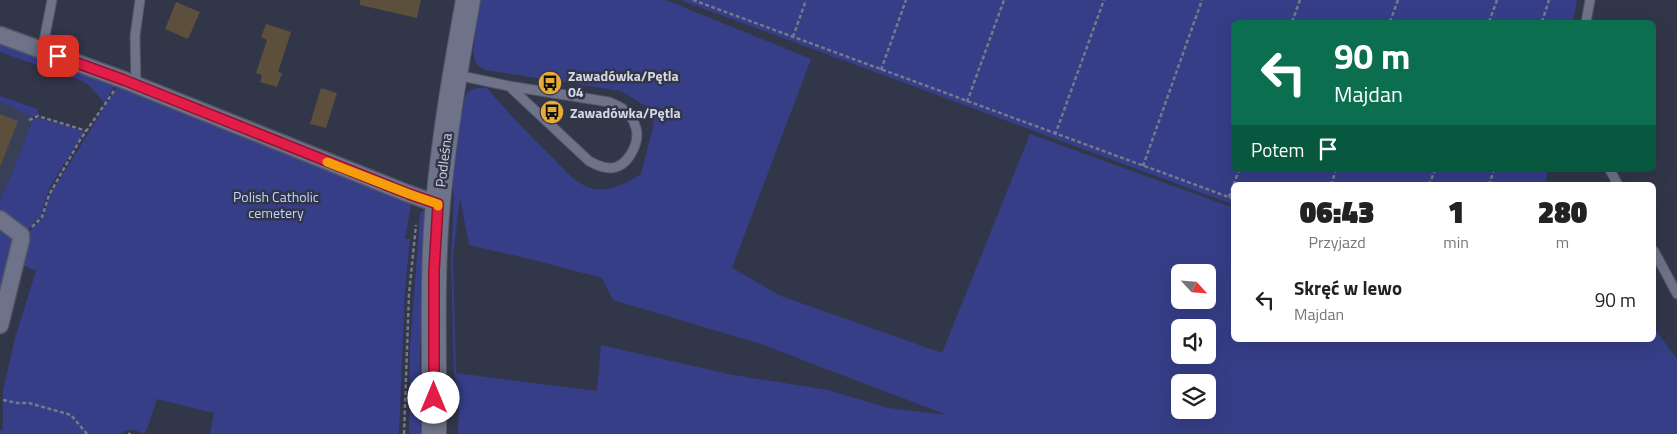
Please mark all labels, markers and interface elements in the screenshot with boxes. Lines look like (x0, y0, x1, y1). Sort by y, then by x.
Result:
text: 90 m (1334, 29, 1410, 83)
pin (37, 35, 79, 77)
icon: left (1251, 40, 1316, 105)
icon: arrive (44, 42, 72, 70)
place label: Zawadówka/Pętla 04 (568, 65, 679, 102)
bus stop icon: Zawadówka/Pętla 04 (537, 70, 563, 96)
text: Majdan (1334, 77, 1403, 111)
bus stop icon: Zawadówka/Pętla (539, 99, 565, 125)
place label: Zawadówka/Pętla (570, 102, 681, 123)
street label: Podleśna (429, 132, 457, 188)
text: Potem (1251, 135, 1304, 164)
icon: arrive (1314, 135, 1342, 163)
park label: Polish Catholic cemetery (233, 186, 319, 223)
text: 06:43 (1300, 189, 1374, 235)
text: 1 (1448, 189, 1464, 235)
text: 280 (1538, 189, 1587, 235)
text: Przyjazd (1309, 230, 1366, 254)
text: min (1443, 230, 1469, 254)
text: m (1556, 230, 1569, 254)
north arrow (1171, 264, 1216, 309)
map controls (1171, 264, 1216, 419)
text: Skręć w lewo (1294, 273, 1402, 302)
text: 90 m (1595, 285, 1636, 314)
icon: left (1251, 286, 1279, 314)
text: Majdan (1294, 302, 1344, 326)
button: sound (1171, 319, 1216, 364)
position arrow (407, 371, 459, 423)
button: layers (1171, 374, 1216, 419)

